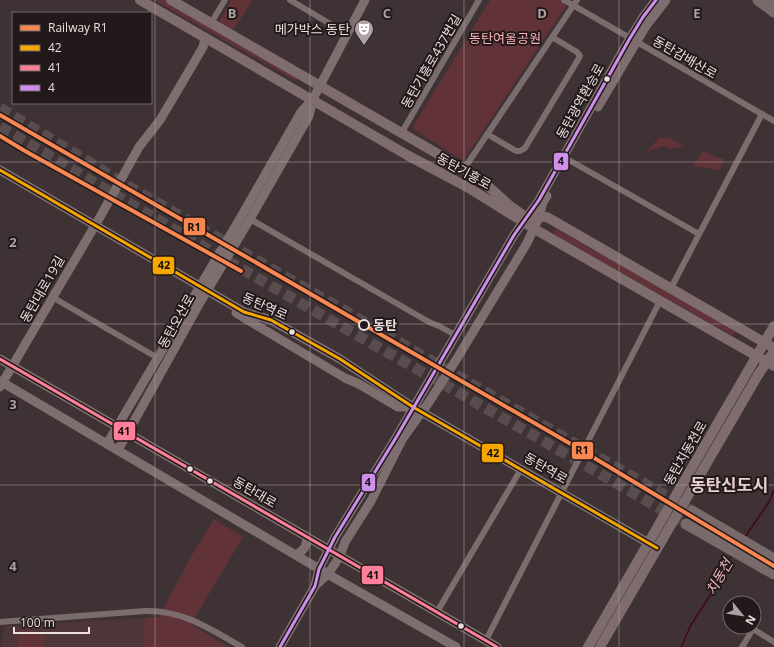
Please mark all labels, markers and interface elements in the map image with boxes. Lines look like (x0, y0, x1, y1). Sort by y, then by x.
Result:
text: B (228, 4, 237, 22)
text: C (383, 4, 391, 22)
text: D (537, 4, 547, 22)
text: E (693, 4, 701, 22)
street label: 동탄기흥로437번길 (397, 11, 465, 111)
legend (12, 12, 152, 104)
theatre icon: 메가박스 동탄 (353, 18, 375, 46)
text: Railway R1 (48, 19, 108, 36)
place label: 메가박스 동탄 (275, 20, 350, 38)
park label: 동탄여울공원 (469, 29, 541, 47)
street label: 동탄감배산로 (649, 31, 721, 83)
text: 42 (48, 39, 62, 56)
text: 41 (48, 59, 62, 76)
street label: 동탄광역환승로 (552, 60, 608, 142)
unlabelled marker (602, 74, 612, 84)
text: 4 (48, 79, 55, 96)
street label: 동탄기흥로 (433, 149, 495, 193)
line badge: 4 (553, 152, 569, 171)
text: 4 (558, 153, 565, 168)
line badge: R1 (183, 217, 206, 236)
text: R1 (187, 219, 201, 234)
text: 2 (9, 233, 17, 251)
street label: 동탄대로19길 (16, 252, 68, 326)
line badge: 42 (152, 256, 175, 275)
text: 42 (158, 257, 170, 272)
street label: 동탄역로 (239, 288, 291, 324)
street label: 동탄오산로 (154, 290, 198, 352)
place label: 동탄 (373, 316, 397, 334)
marker: 동탄 (358, 319, 370, 331)
unlabelled marker (287, 327, 297, 337)
text: 3 (9, 395, 17, 413)
street label: 동탄치동천로 (659, 417, 711, 489)
line badge: 41 (113, 421, 136, 441)
text: 41 (118, 423, 130, 438)
line badge: R1 (571, 441, 594, 460)
text: R1 (575, 442, 589, 457)
line badge: 42 (481, 443, 504, 463)
text: 42 (487, 445, 499, 460)
street label: 동탄역로 (521, 448, 571, 488)
unlabelled marker (185, 464, 195, 474)
street label: 동탄대로 (230, 472, 280, 512)
line badge: 4 (361, 473, 376, 492)
district label: 동탄신도시 (690, 473, 768, 496)
text: 4 (365, 474, 372, 489)
unlabelled marker (205, 476, 215, 486)
water label: 치동천 (701, 554, 737, 598)
text: 4 (9, 557, 17, 575)
line badge: 41 (361, 565, 384, 585)
text: 41 (367, 567, 379, 582)
north arrow (722, 595, 762, 635)
scale bar (14, 609, 89, 635)
text: N (742, 613, 760, 628)
text: 100 m (20, 614, 55, 631)
unlabelled marker (456, 621, 466, 631)

